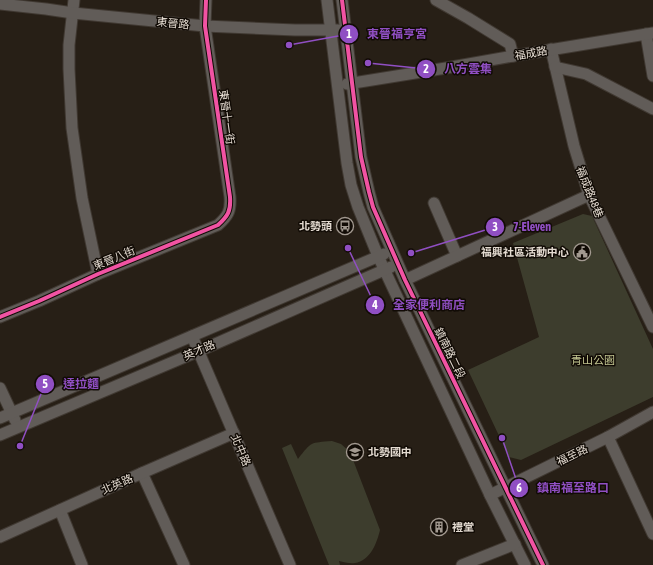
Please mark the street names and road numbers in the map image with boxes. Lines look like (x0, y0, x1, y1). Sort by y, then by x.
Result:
street label: 東晉路 (156, 15, 190, 31)
street label: 福成路 (514, 44, 548, 62)
street label: 東晉十一街 (217, 89, 237, 145)
street label: 福成路48巷 (574, 165, 606, 219)
street label: 東晉八街 (91, 244, 137, 272)
street label: 鎮南路二段 (433, 326, 467, 380)
street label: 英才路 (181, 338, 217, 362)
street label: 北中路 (229, 432, 253, 468)
street label: 福至路 (555, 442, 589, 468)
street label: 北英路 (99, 472, 135, 496)

